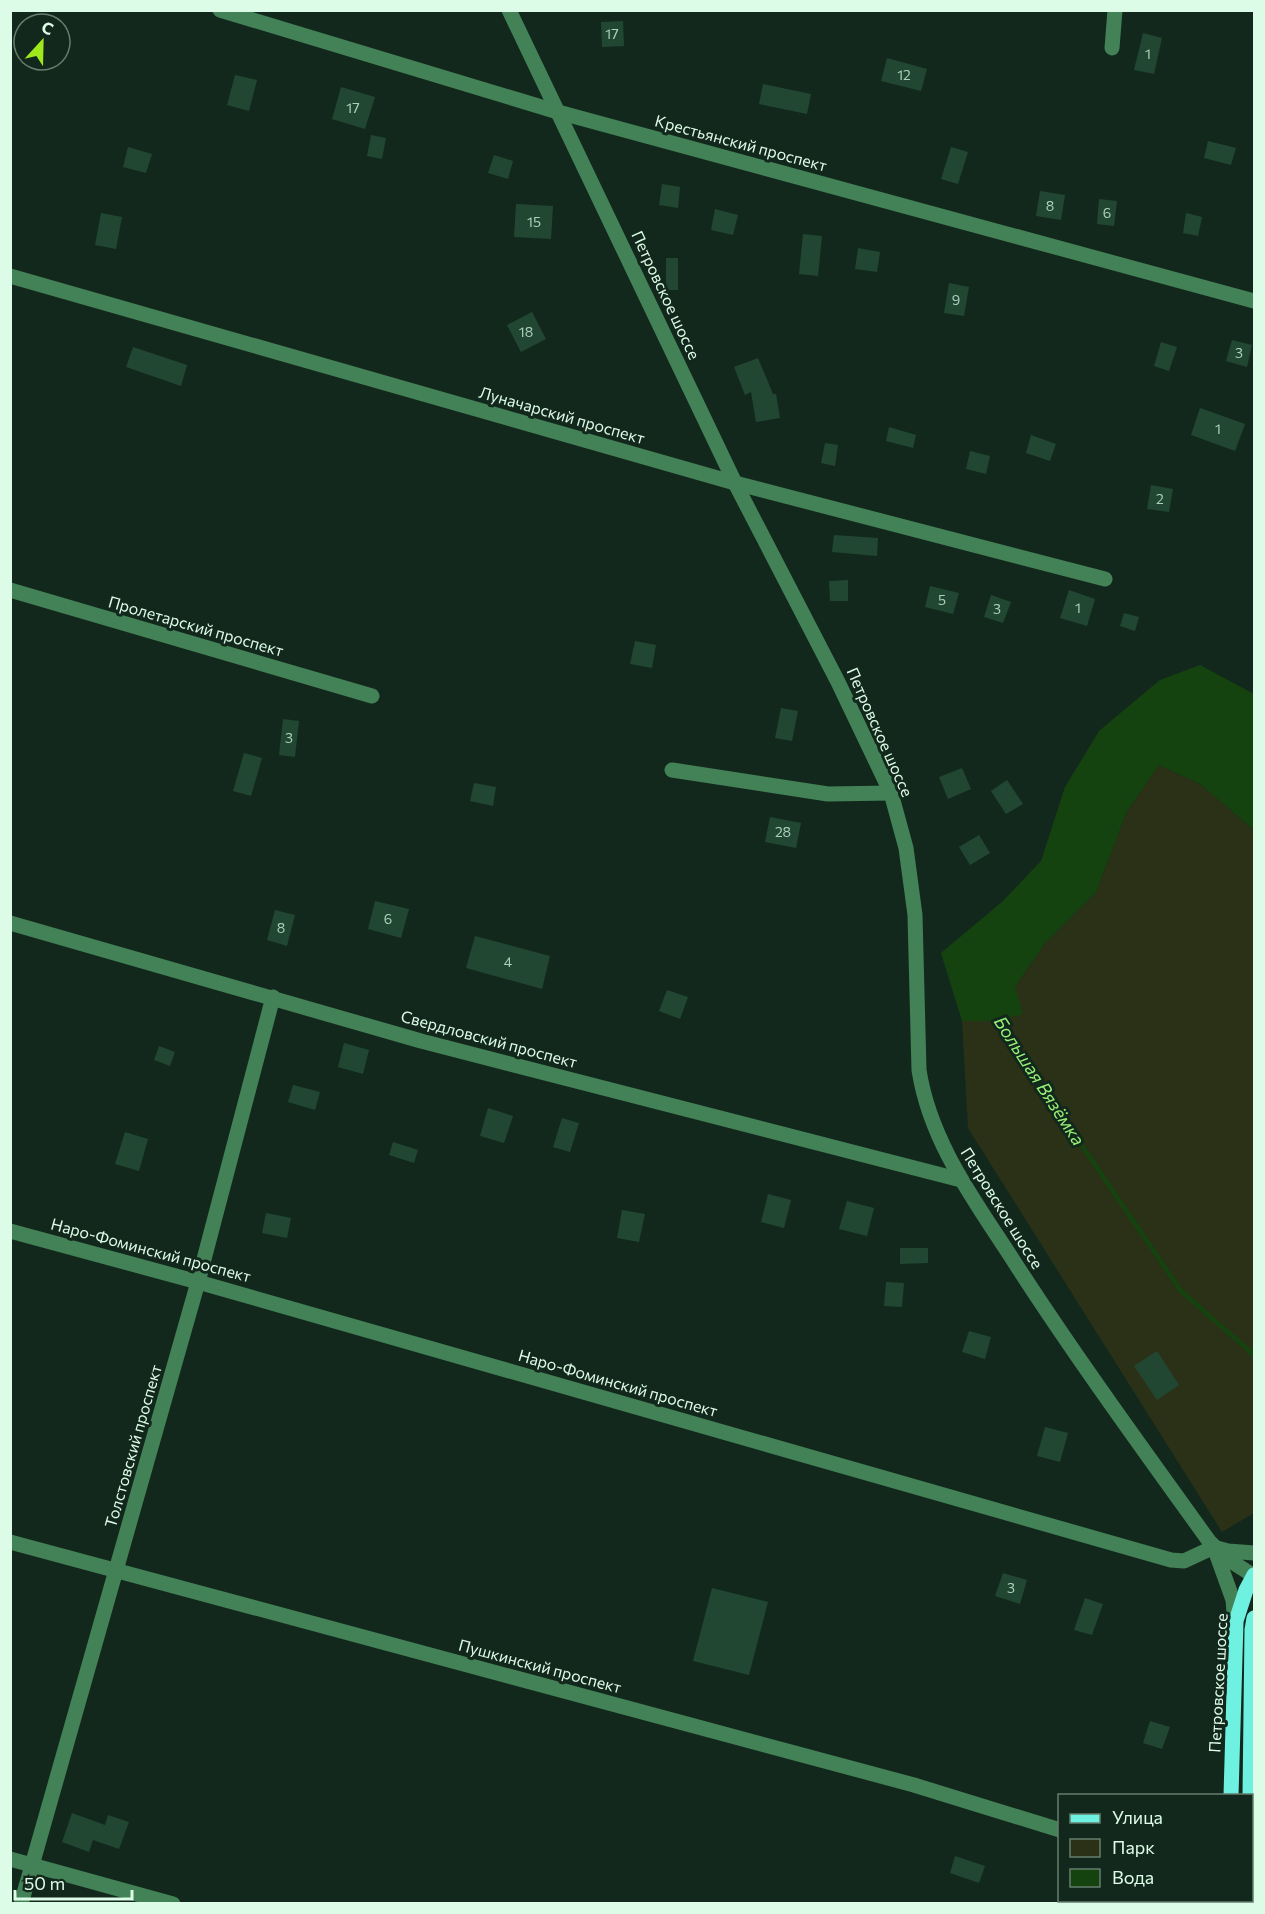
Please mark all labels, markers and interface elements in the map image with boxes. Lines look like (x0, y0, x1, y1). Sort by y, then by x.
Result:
north arrow (12, 12, 72, 72)
text: С (39, 17, 56, 39)
house number: 17 (605, 25, 619, 42)
house number: 1 (1145, 45, 1151, 62)
house number: 12 (897, 66, 911, 83)
house number: 17 (346, 99, 360, 116)
street label: Крестьянский проспект (653, 110, 830, 175)
house number: 8 (1046, 197, 1054, 214)
house number: 6 (1103, 204, 1111, 221)
house number: 15 (527, 213, 541, 230)
street label: Петровское шоссе (628, 228, 705, 362)
house number: 9 (952, 291, 960, 308)
house number: 18 (519, 323, 533, 340)
house number: 3 (1235, 344, 1243, 361)
street label: Луначарский проспект (477, 382, 648, 447)
house number: 1 (1215, 420, 1221, 437)
house number: 2 (1156, 490, 1164, 507)
street label: Пролетарский проспект (106, 591, 286, 660)
house number: 5 (938, 591, 946, 608)
house number: 1 (1075, 599, 1081, 616)
house number: 3 (993, 600, 1001, 617)
street label: Петровское шоссе (843, 664, 918, 799)
house number: 3 (285, 729, 293, 746)
house number: 28 (775, 823, 791, 840)
house number: 6 (384, 910, 392, 927)
house number: 8 (277, 919, 285, 936)
house number: 4 (504, 953, 513, 970)
street label: Свердловский проспект (399, 1006, 580, 1071)
water label: Большая Вязёмка (990, 1012, 1090, 1149)
street label: Петровское шоссе (957, 1144, 1047, 1272)
street label: Наро-Фоминский проспект (49, 1214, 254, 1286)
street label: Наро-Фоминский проспект (516, 1345, 720, 1420)
street label: Толстовский проспект (100, 1362, 165, 1529)
house number: 3 (1007, 1579, 1015, 1596)
street label: Петровское шоссе (1204, 1613, 1231, 1753)
street label: Пушкинский проспект (457, 1635, 624, 1697)
legend (1058, 1794, 1253, 1902)
text: Улица (1112, 1806, 1163, 1828)
text: Парк (1112, 1836, 1155, 1858)
scale bar (15, 1863, 132, 1901)
text: Вода (1112, 1866, 1154, 1888)
text: 50 m (24, 1872, 65, 1894)

